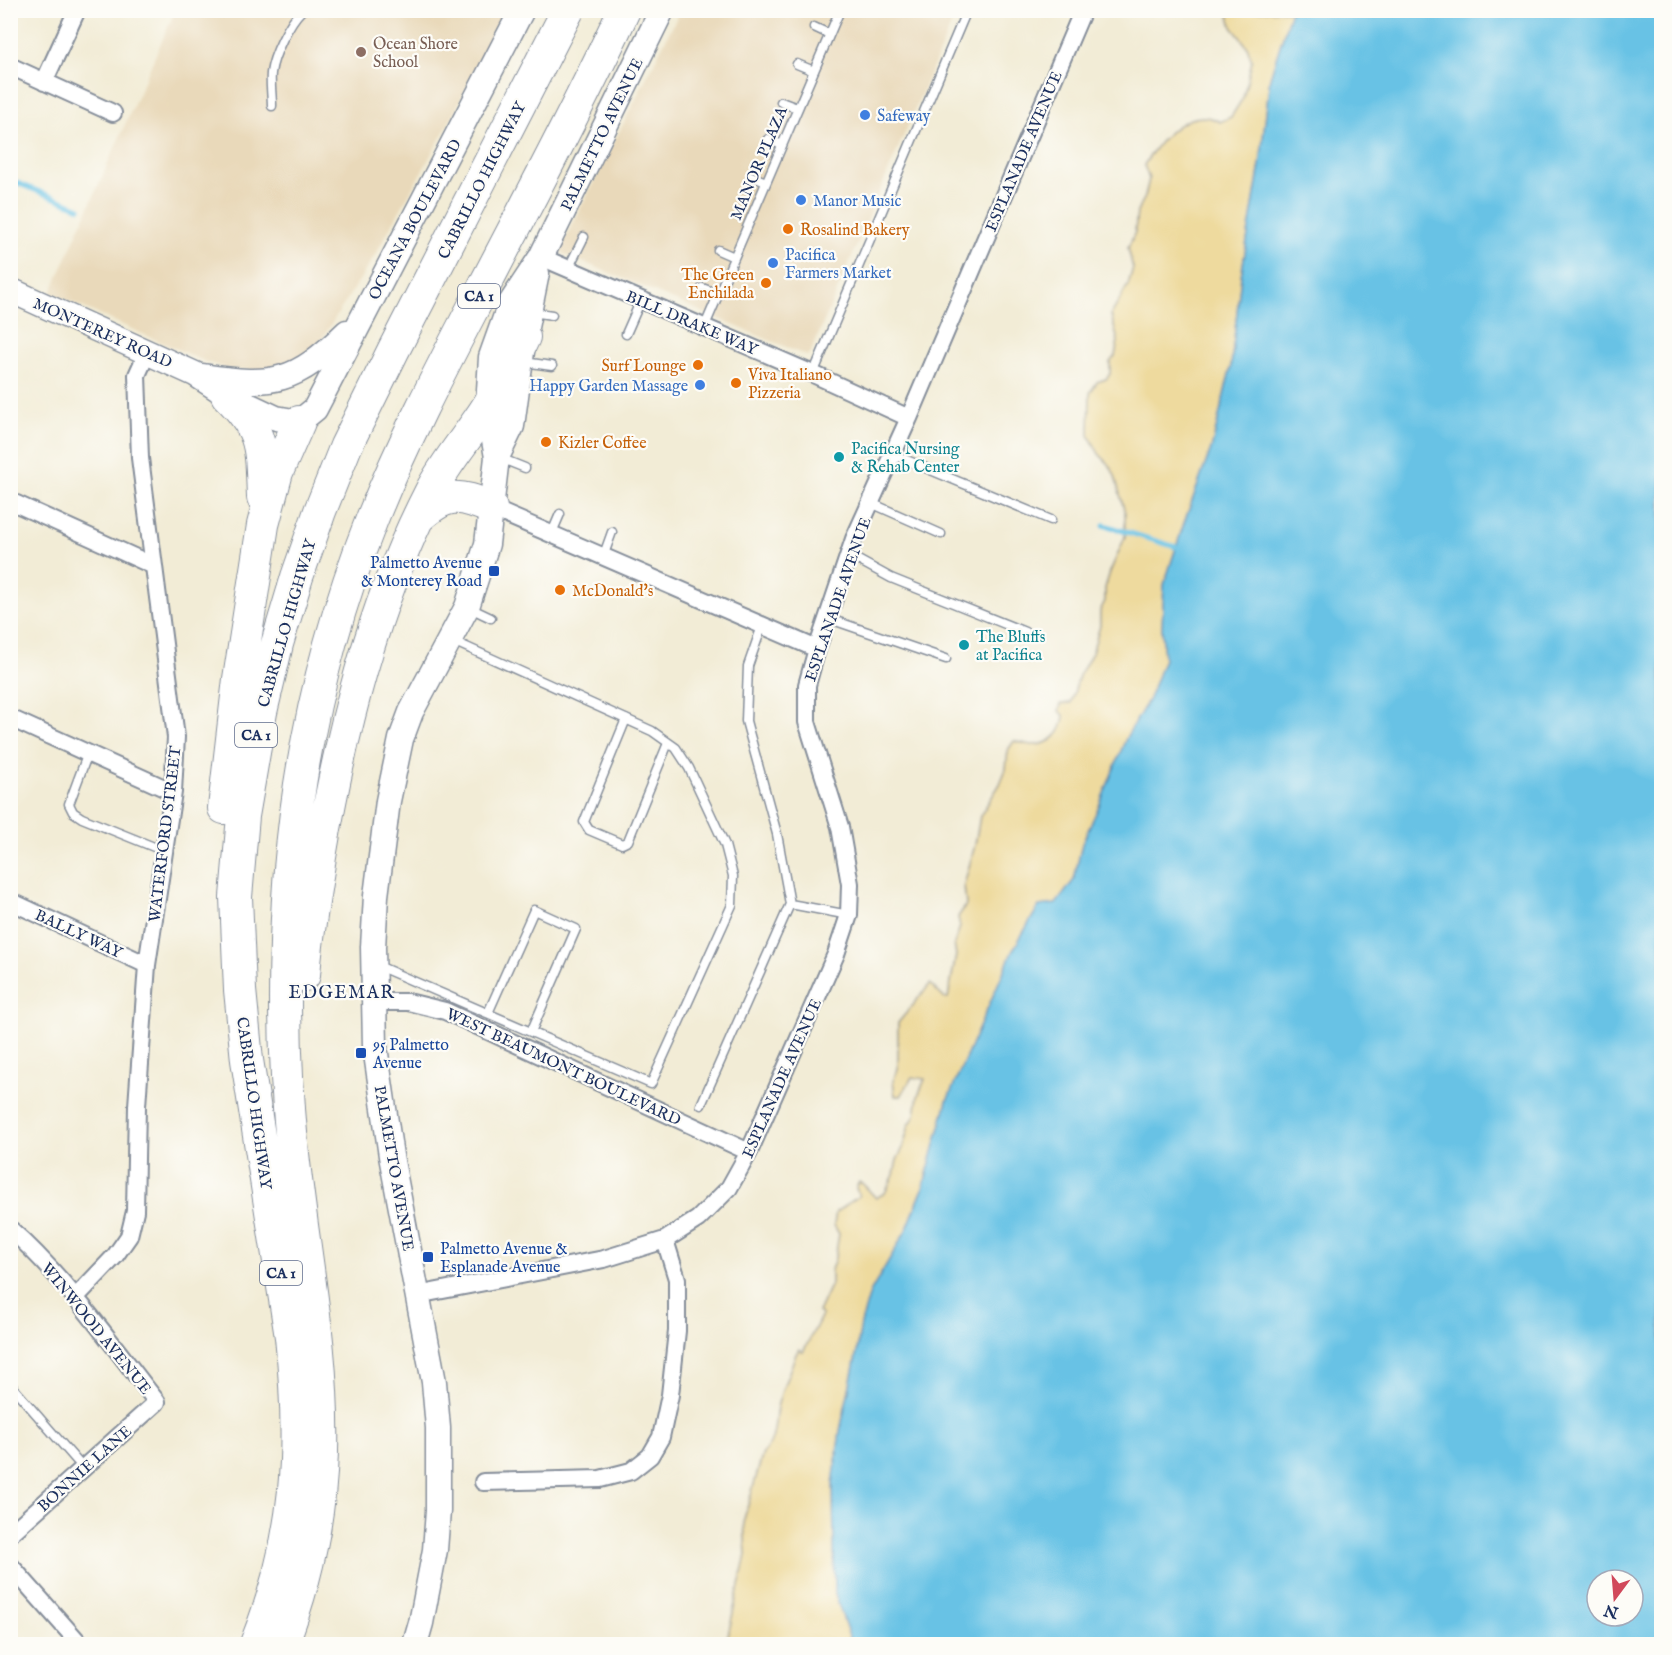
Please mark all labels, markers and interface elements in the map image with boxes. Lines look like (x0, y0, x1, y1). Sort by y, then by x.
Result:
place label: Ocean Shore School (373, 35, 458, 73)
marker: Ocean Shore School (354, 45, 368, 59)
street label: PALMETTO AVENUE (557, 55, 649, 215)
street label: ESPLANADE AVENUE (982, 69, 1068, 235)
street label: CABRILLO HIGHWAY (434, 98, 532, 263)
street label: MANOR PLAZA (727, 103, 793, 224)
place label: Safeway (877, 107, 930, 127)
marker: Safeway (858, 108, 872, 122)
street label: OCEANA BOULEVARD (365, 136, 467, 304)
place label: Manor Music (813, 192, 901, 212)
marker: Manor Music (794, 193, 808, 207)
place label: Rosalind Bakery (800, 221, 910, 241)
marker: Rosalind Bakery (781, 222, 795, 236)
place label: Pacifica Farmers Market (785, 246, 892, 284)
marker: Pacifica Farmers Market (766, 256, 780, 270)
place label: The Green Enchilada (681, 266, 754, 304)
marker: The Green Enchilada (759, 276, 773, 290)
road number: CA 1 (458, 284, 500, 308)
street label: BILL DRAKE WAY (622, 287, 761, 361)
street label: MONTEREY ROAD (29, 294, 175, 374)
place label: Surf Lounge (601, 357, 686, 377)
marker: Surf Lounge (691, 358, 705, 372)
place label: Viva Italiano Pizzeria (747, 366, 832, 404)
marker: Viva Italiano Pizzeria (729, 376, 743, 390)
place label: Happy Garden Massage (529, 377, 688, 397)
marker: Happy Garden Massage (693, 378, 707, 392)
place label: Kizler Coffee (558, 434, 647, 454)
marker: Kizler Coffee (539, 435, 553, 449)
place label: Pacifica Nursing & Rehab Center (851, 440, 960, 478)
marker: Pacifica Nursing & Rehab Center (832, 450, 846, 464)
street label: ESPLANADE AVENUE (801, 515, 876, 684)
street label: CABRILLO HIGHWAY (254, 536, 322, 710)
place label: Palmetto Avenue & Monterey Road (361, 554, 482, 592)
marker: Palmetto Avenue & Monterey Road (487, 564, 501, 578)
place label: McDonald's (572, 582, 654, 602)
marker: McDonald's (553, 583, 567, 597)
place label: The Bluffs at Pacifica (976, 628, 1046, 666)
marker: The Bluffs at Pacifica (957, 638, 971, 652)
road number: CA 1 (235, 723, 277, 747)
street label: WATERFORD STREET (145, 745, 187, 923)
street label: BALLY WAY (31, 906, 126, 964)
district label: EDGEMAR (289, 982, 395, 1005)
street label: ESPLANADE AVENUE (739, 996, 827, 1162)
street label: WEST BEAUMONT BOULEVARD (442, 1004, 684, 1131)
street label: CABRILLO HIGHWAY (231, 1016, 275, 1192)
place label: 95 Palmetto Avenue (372, 1036, 449, 1074)
marker: 95 Palmetto Avenue (354, 1046, 368, 1060)
street label: PALMETTO AVENUE (369, 1084, 417, 1253)
place label: Palmetto Avenue & Esplanade Avenue (440, 1240, 568, 1278)
marker: Palmetto Avenue & Esplanade Avenue (421, 1250, 435, 1264)
street label: WINWOOD AVENUE (36, 1259, 155, 1399)
road number: CA 1 (260, 1261, 302, 1285)
street label: BONNIE LANE (34, 1422, 137, 1517)
north arrow (1585, 1568, 1645, 1628)
text: N (1602, 1599, 1622, 1622)

